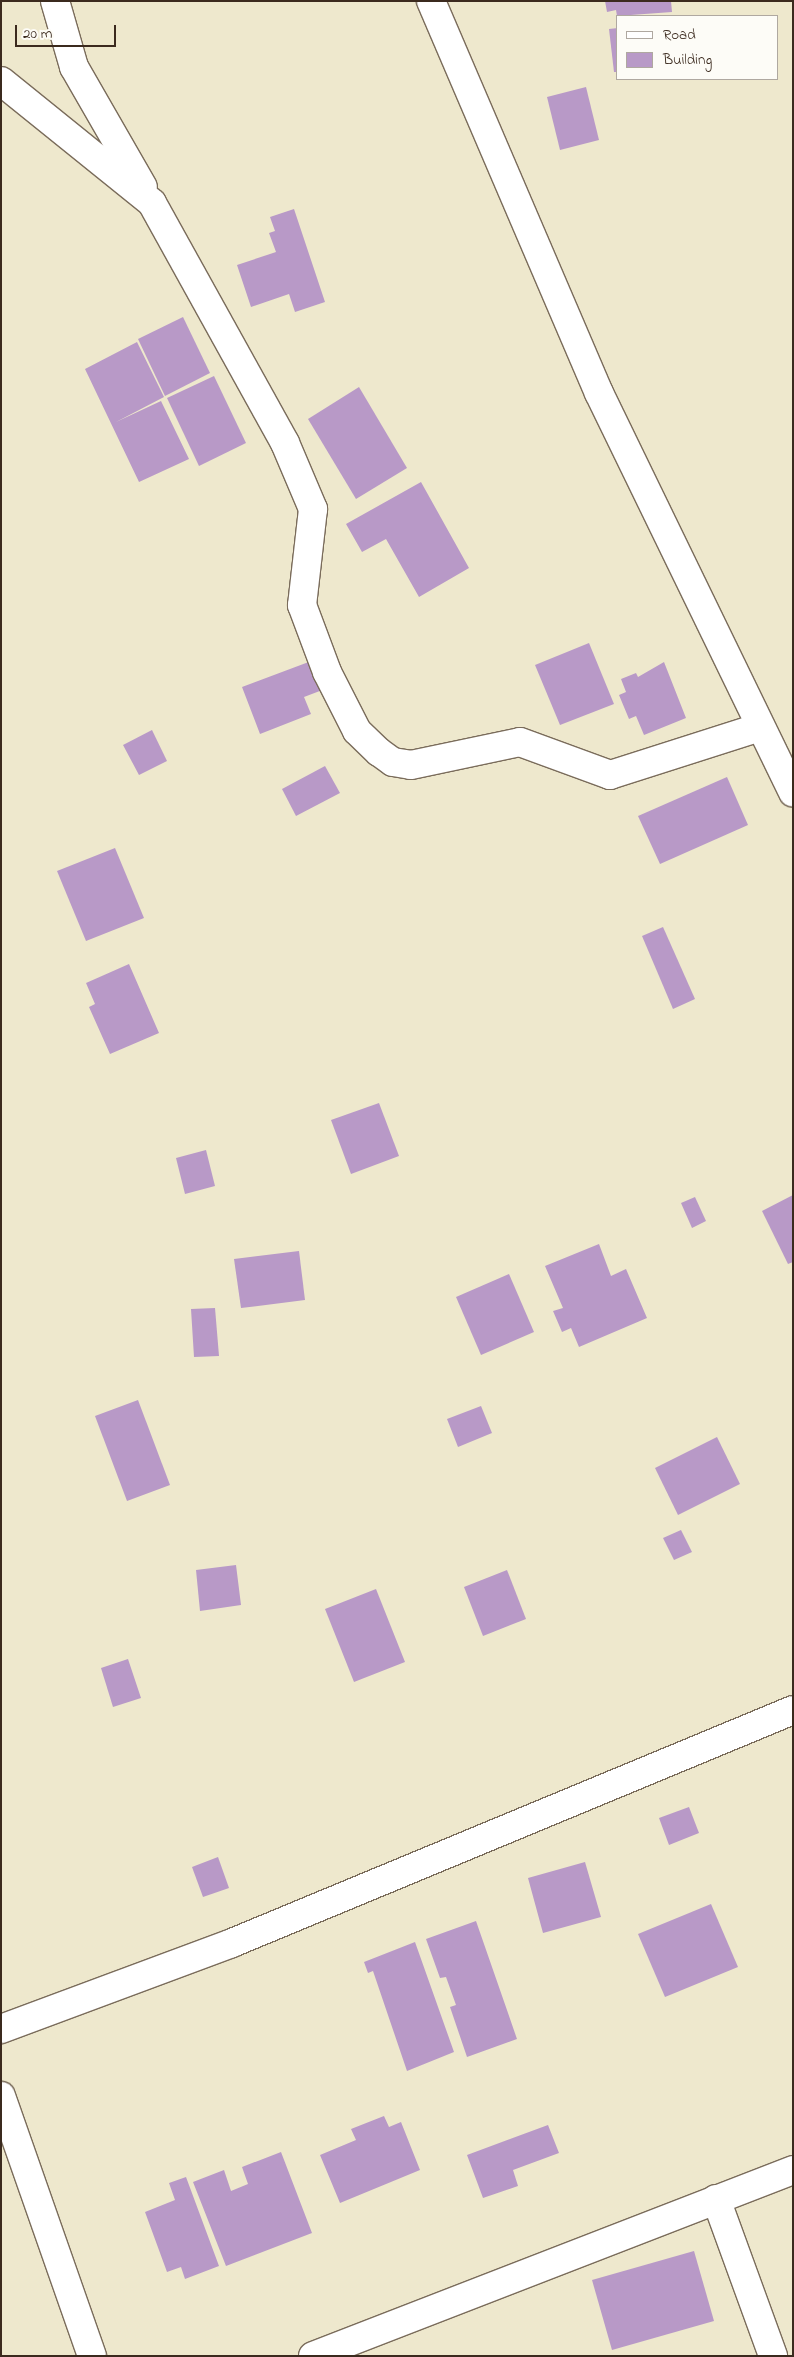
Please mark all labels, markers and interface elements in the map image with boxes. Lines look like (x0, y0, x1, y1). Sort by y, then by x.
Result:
scale bar (18, 15, 119, 47)
legend (616, 15, 779, 80)
text: 20 m (23, 23, 52, 45)
text: Road (663, 24, 696, 46)
text: Building (663, 49, 712, 71)

